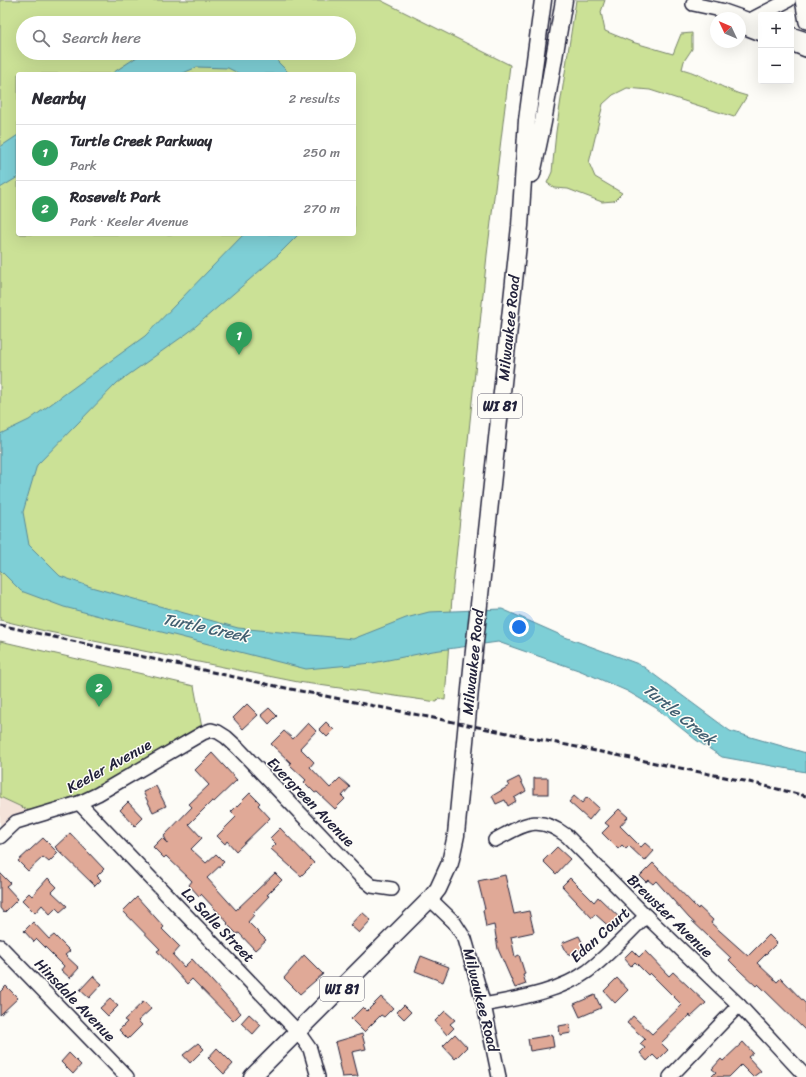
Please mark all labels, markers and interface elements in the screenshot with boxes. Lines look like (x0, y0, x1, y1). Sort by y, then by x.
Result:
north arrow (710, 12, 746, 48)
map controls (758, 12, 794, 84)
button: + (758, 12, 794, 48)
search box (16, 16, 356, 60)
text: Search here (62, 25, 141, 51)
icon: search (30, 27, 52, 49)
button: − (758, 48, 794, 84)
text: Nearby (32, 83, 86, 113)
text: 2 results (289, 87, 340, 110)
text: Turtle Creek Parkway (70, 128, 212, 154)
text: 1 (42, 141, 48, 164)
text: 250 m (303, 141, 340, 164)
text: Park (70, 154, 97, 177)
text: Rosevelt Park (70, 184, 161, 210)
text: 2 (41, 197, 49, 220)
text: 270 m (303, 197, 340, 220)
text: Park · Keeler Avenue (70, 210, 188, 233)
street label: Milwaukee Road (491, 273, 528, 382)
pin: 1 (226, 322, 252, 355)
road number: WI 81 (478, 394, 522, 418)
water label: Turtle Creek (160, 604, 254, 651)
street label: Milwaukee Road (455, 607, 492, 716)
your location (509, 617, 529, 637)
pin: 2 (86, 674, 112, 707)
water label: Turtle Creek (637, 676, 725, 755)
street label: Keeler Avenue (62, 732, 156, 800)
street label: Evergreen Avenue (261, 751, 361, 853)
street label: Brewster Avenue (621, 868, 720, 964)
street label: La Salle Street (175, 881, 261, 969)
street label: Edan Court (564, 900, 636, 969)
street label: Milwaukee Road (456, 946, 507, 1056)
street label: Hinsdale Avenue (28, 952, 122, 1048)
road number: WI 81 (320, 977, 364, 1001)

